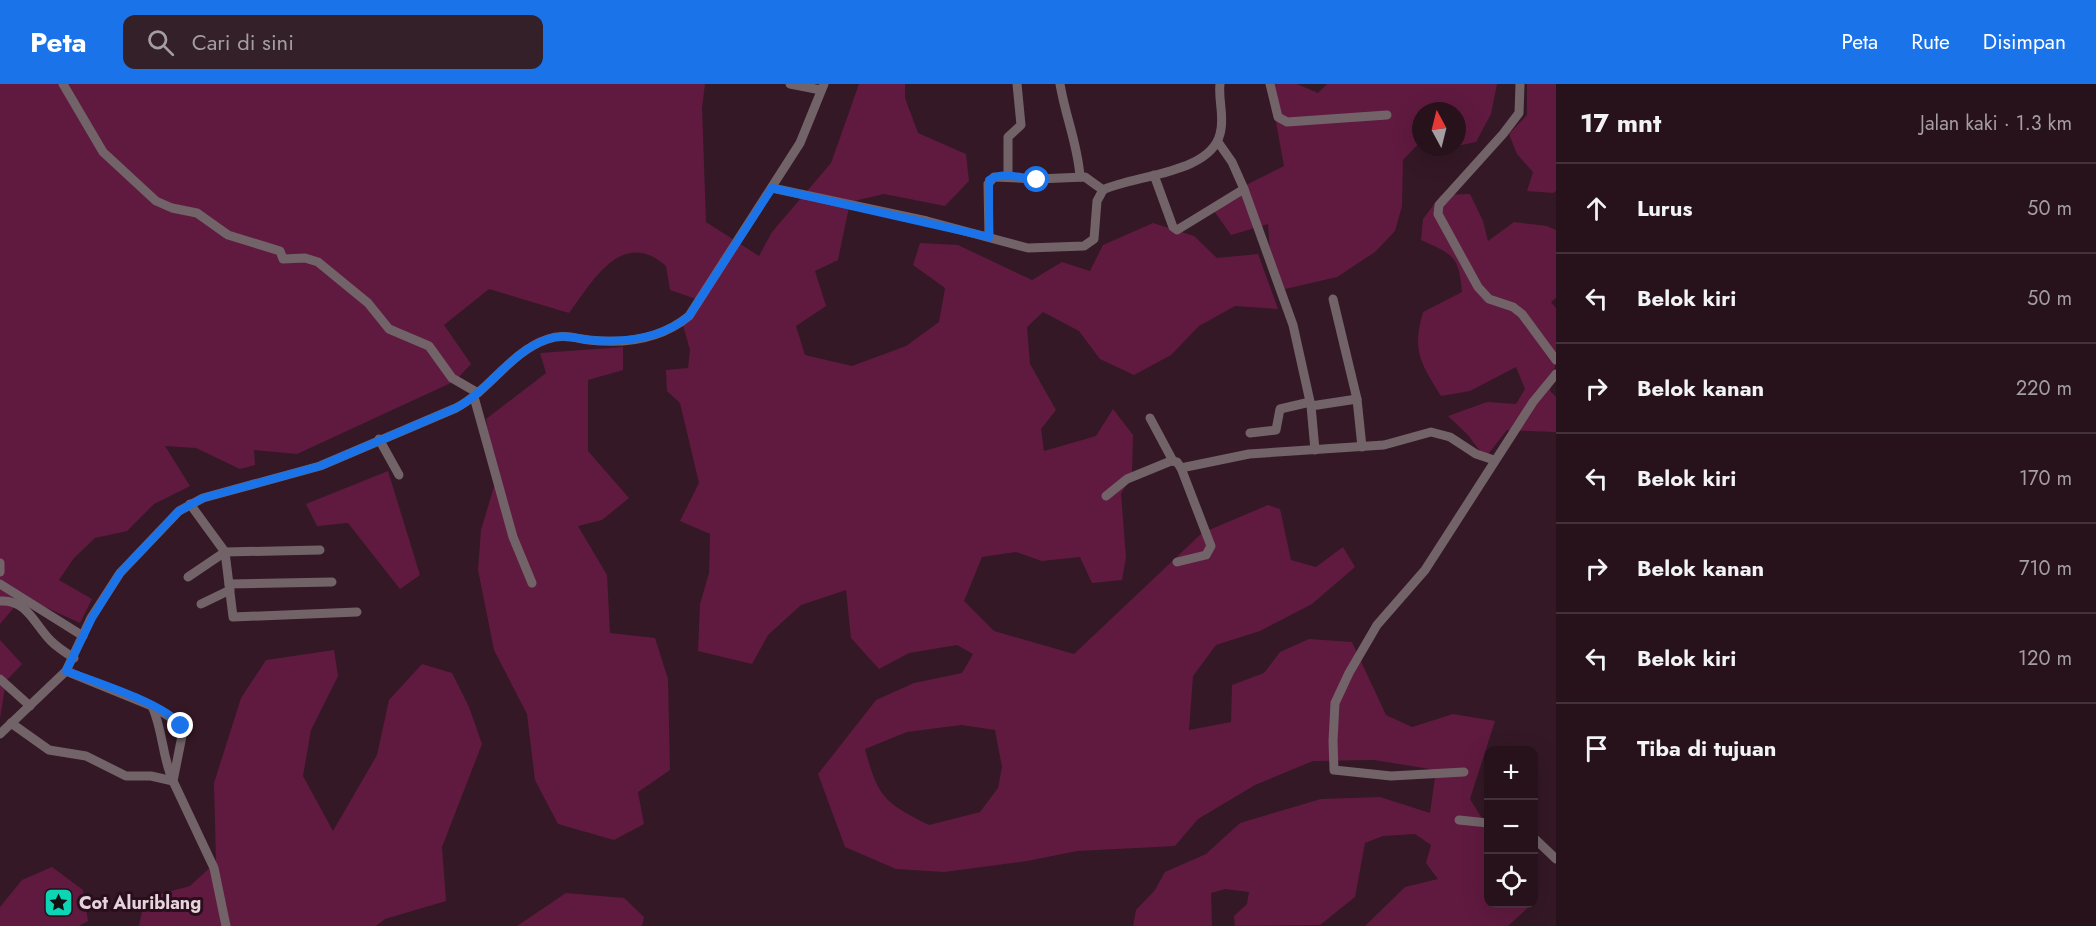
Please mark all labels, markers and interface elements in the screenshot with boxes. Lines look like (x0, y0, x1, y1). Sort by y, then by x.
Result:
search box (123, 15, 543, 69)
text: Peta (30, 22, 87, 63)
icon: search (144, 26, 177, 59)
text: Cari di sini (192, 26, 294, 58)
text: Peta (1841, 27, 1878, 57)
text: Rute (1911, 27, 1950, 57)
text: Disimpan (1983, 27, 2066, 57)
north arrow (1412, 102, 1466, 156)
text: 17 mnt (1580, 104, 1661, 142)
text: Jalan kaki · 1.3 km (1920, 109, 2072, 138)
route start (1023, 166, 1049, 192)
icon: ahead (1580, 192, 1613, 225)
text: Lurus (1637, 192, 1693, 224)
text: 50 m (2027, 194, 2072, 223)
icon: left (1580, 282, 1613, 315)
text: Belok kiri (1637, 282, 1736, 314)
text: 50 m (2027, 284, 2072, 313)
icon: right (1580, 372, 1613, 405)
text: Belok kanan (1637, 372, 1764, 404)
text: 220 m (2016, 374, 2072, 403)
icon: left (1580, 462, 1613, 495)
text: Belok kiri (1637, 462, 1736, 494)
text: 170 m (2019, 464, 2072, 493)
icon: right (1580, 552, 1613, 585)
text: Belok kanan (1637, 552, 1764, 584)
text: 710 m (2019, 554, 2072, 583)
icon: left (1580, 642, 1613, 675)
text: Belok kiri (1637, 642, 1736, 674)
text: 120 m (2018, 644, 2072, 673)
route end (167, 712, 193, 738)
icon: arrive (1580, 732, 1613, 765)
text: Tiba di tujuan (1637, 732, 1776, 764)
map controls (1484, 746, 1538, 908)
button: + (1484, 746, 1538, 800)
button: − (1484, 800, 1538, 854)
button: locate (1484, 854, 1538, 908)
place icon: Cot Aluriblang (42, 887, 74, 919)
place label: Cot Aluriblang (79, 890, 201, 916)

